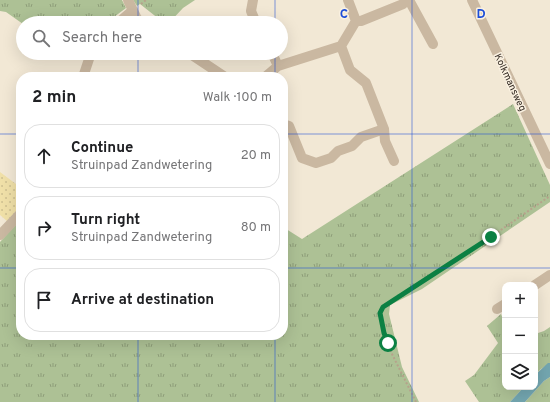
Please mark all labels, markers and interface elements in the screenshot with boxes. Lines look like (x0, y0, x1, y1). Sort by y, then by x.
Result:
text: C (340, 7, 348, 23)
text: D (476, 7, 486, 23)
search box (16, 16, 288, 60)
icon: search (30, 27, 52, 49)
text: Search here (62, 29, 142, 48)
street label: Kolkmansweg (491, 52, 529, 114)
text: 2 min (32, 87, 76, 109)
text: Walk · 100 m (203, 90, 272, 106)
text: Continue (71, 139, 133, 158)
icon: ahead (33, 145, 55, 167)
text: 20 m (241, 148, 271, 164)
text: Struinpad Zandwetering (71, 158, 212, 174)
text: Turn right (71, 211, 140, 230)
icon: right (33, 217, 55, 239)
text: 80 m (241, 220, 271, 236)
route end (482, 228, 500, 246)
text: Struinpad Zandwetering (71, 230, 212, 246)
map controls (502, 282, 538, 390)
button: + (502, 282, 538, 318)
icon: arrive (33, 289, 55, 311)
text: Arrive at destination (71, 291, 214, 310)
button: − (502, 318, 538, 354)
route start (379, 334, 397, 352)
button: layers (502, 354, 538, 390)

